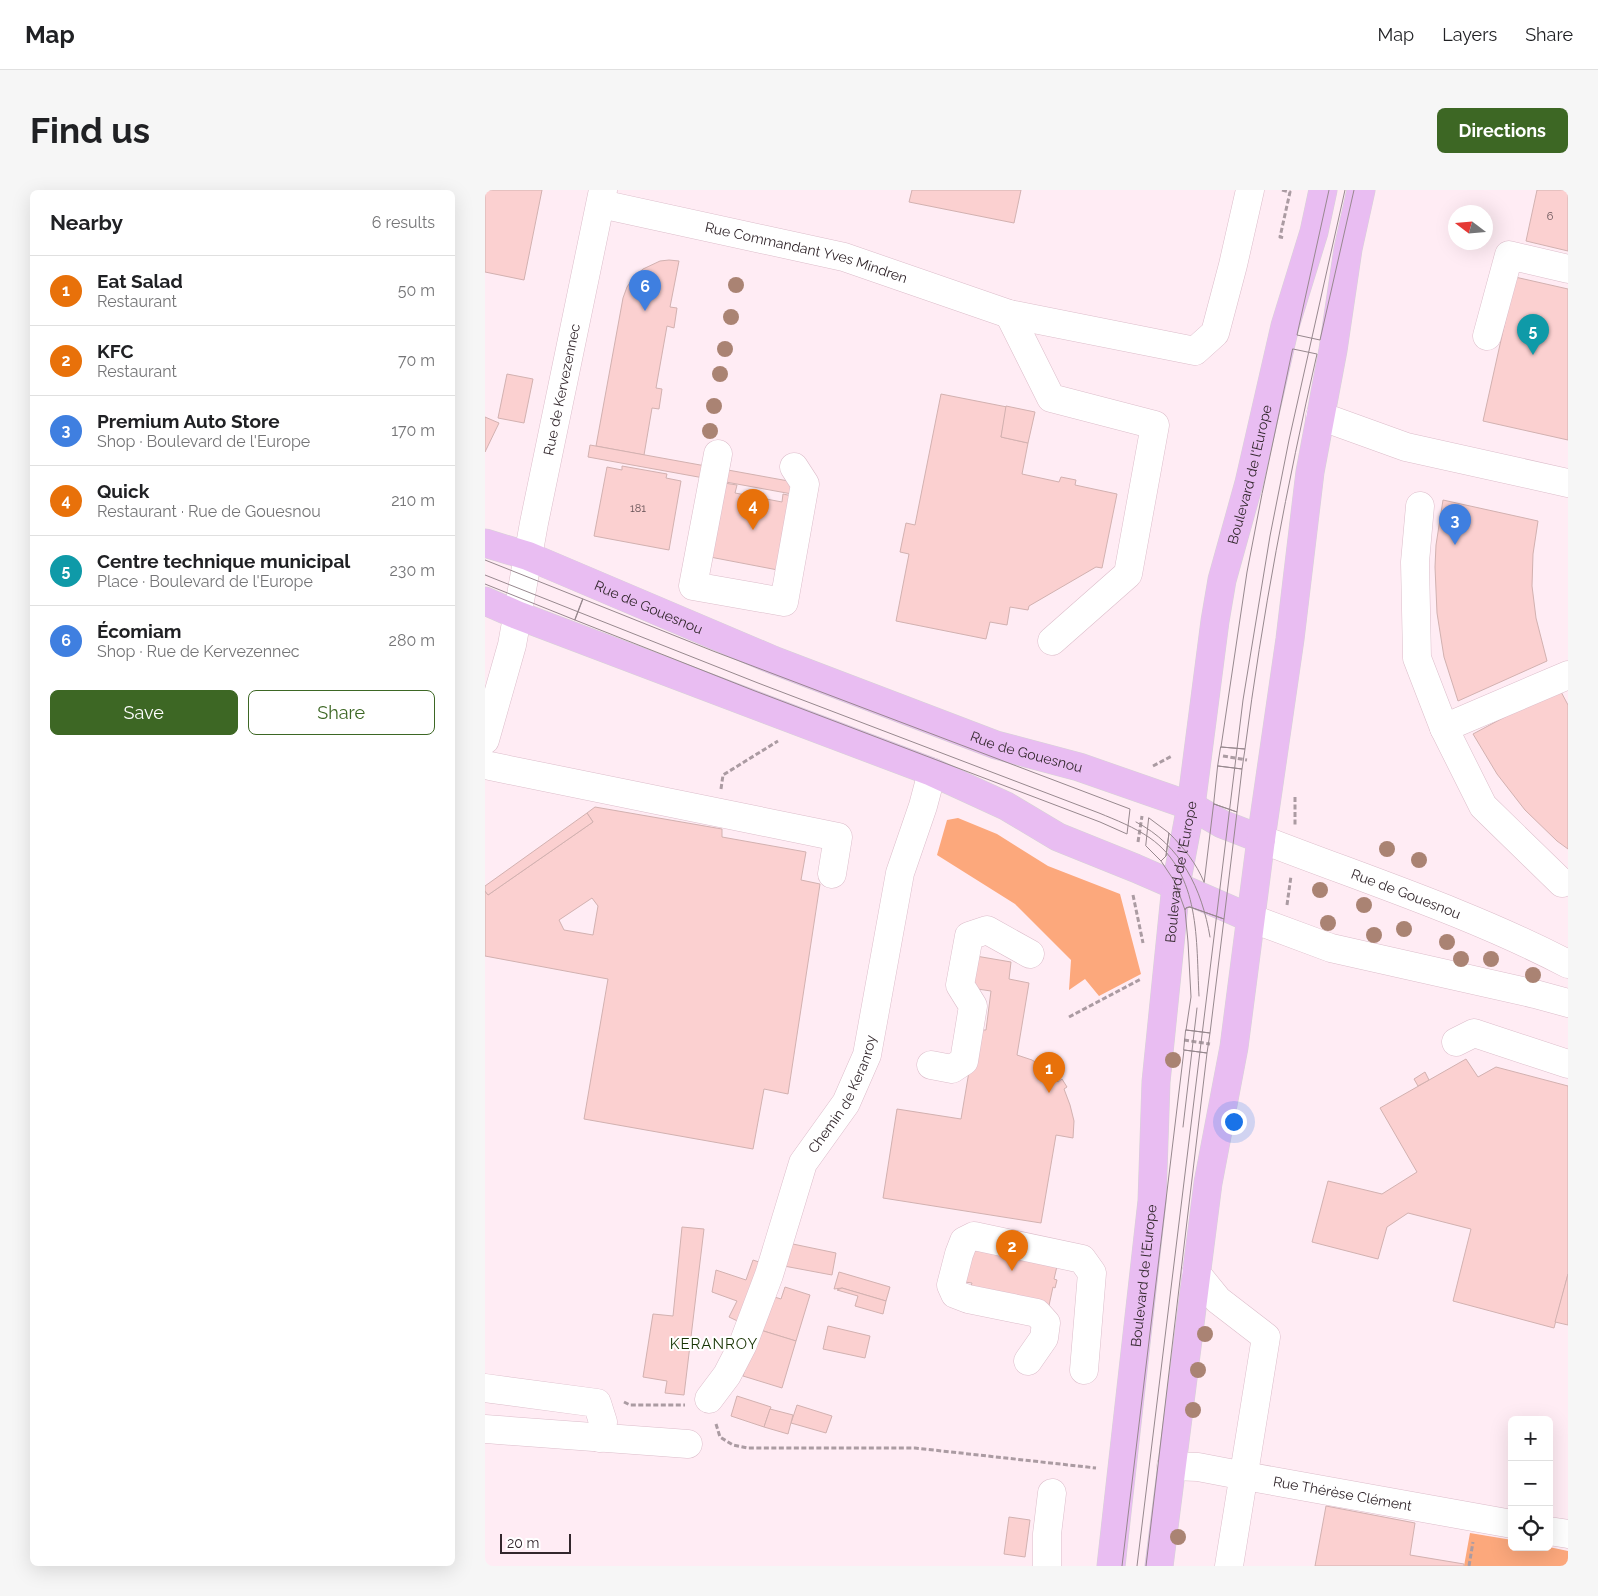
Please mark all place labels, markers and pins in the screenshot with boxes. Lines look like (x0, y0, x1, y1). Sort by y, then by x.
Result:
pin: 6 (629, 270, 661, 311)
pin: 5 (1517, 314, 1549, 355)
pin: 4 (737, 489, 769, 530)
pin: 3 (1439, 504, 1471, 545)
pin: 1 (1033, 1052, 1065, 1093)
pin: 2 (996, 1230, 1028, 1271)

